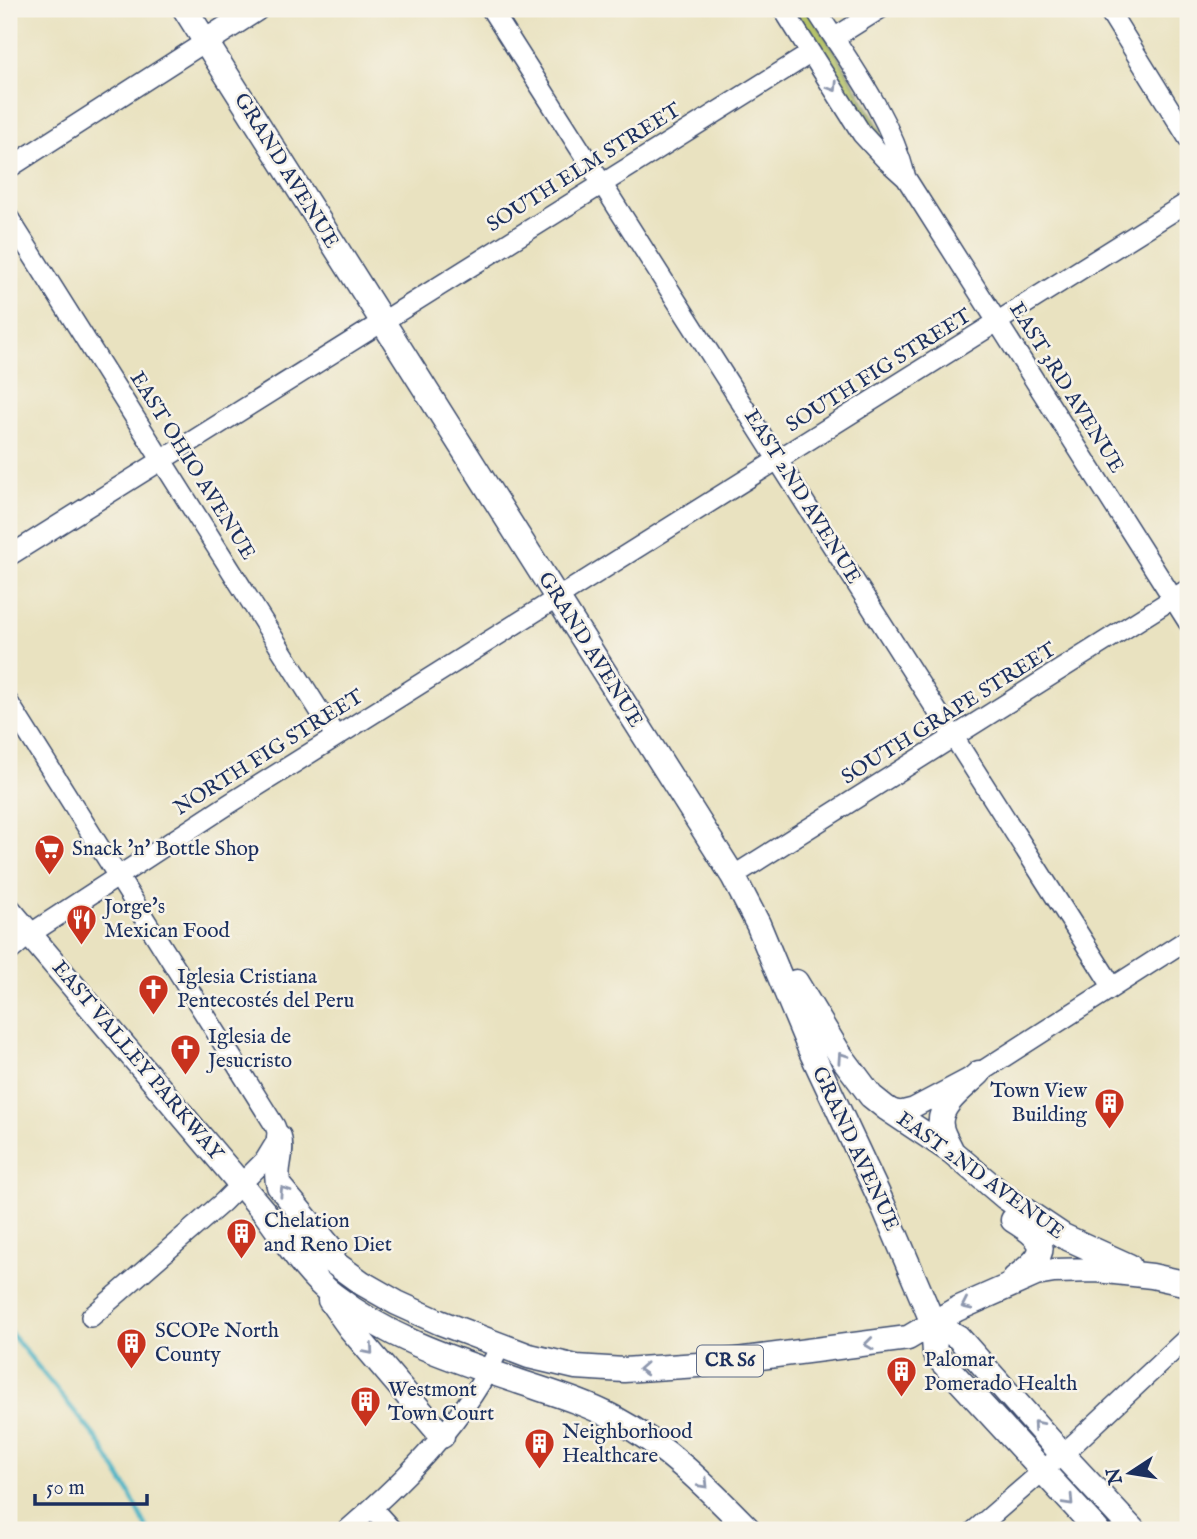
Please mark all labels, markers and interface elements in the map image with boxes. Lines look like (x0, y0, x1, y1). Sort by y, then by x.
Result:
one-way arrow (824, 80, 837, 93)
street label: GRAND AVENUE (227, 88, 345, 254)
street label: SOUTH ELM STREET (482, 97, 687, 239)
street label: EAST 3RD AVENUE (1002, 297, 1130, 479)
street label: SOUTH FIG STREET (781, 303, 977, 439)
street label: EAST OHIO AVENUE (123, 367, 261, 565)
street label: EAST 2ND AVENUE (737, 405, 867, 589)
street label: GRAND AVENUE (531, 567, 649, 733)
street label: SOUTH GRAPE STREET (837, 636, 1062, 791)
street label: NORTH FIG STREET (169, 683, 369, 822)
supermarket icon: Snack 'n' Bottle Shop (32, 832, 66, 876)
place label: Snack 'n' Bottle Shop (72, 836, 259, 863)
place label: Jorge's Mexican Food (102, 894, 231, 945)
restaurant icon: Jorge's Mexican Food (64, 902, 98, 946)
street label: EAST VALLEY PARKWAY (45, 955, 230, 1168)
place label: Iglesia Cristiana Pentecostés del Peru (177, 964, 354, 1015)
church icon: Iglesia Cristiana Pentecostés del Peru (137, 972, 171, 1016)
place label: Iglesia de Jesucristo (206, 1024, 292, 1075)
church icon: Iglesia de Jesucristo (168, 1032, 202, 1076)
one-way arrow (837, 1052, 850, 1065)
street label: GRAND AVENUE (805, 1062, 905, 1236)
place label: Town View Building (990, 1078, 1088, 1129)
building icon: Town View Building (1093, 1086, 1127, 1130)
street label: EAST 2ND AVENUE (891, 1106, 1069, 1246)
one-way arrow (280, 1186, 292, 1199)
place label: Chelation and Reno Diet (264, 1208, 392, 1259)
building icon: Chelation and Reno Diet (224, 1216, 258, 1260)
one-way arrow (961, 1297, 973, 1311)
place label: SCOPe North County (155, 1318, 279, 1369)
building icon: SCOPe North County (115, 1326, 149, 1370)
one-way arrow (863, 1337, 875, 1352)
one-way arrow (361, 1342, 373, 1355)
road number: CR S6 (697, 1345, 763, 1376)
place label: Palomar Pomerado Health (924, 1347, 1077, 1398)
building icon: Palomar Pomerado Health (884, 1355, 918, 1399)
one-way arrow (637, 1362, 648, 1377)
place label: Westmont Town Court (388, 1377, 494, 1428)
building icon: Westmont Town Court (348, 1385, 382, 1429)
place label: Neighborhood Healthcare (562, 1419, 693, 1470)
one-way arrow (1033, 1420, 1045, 1433)
building icon: Neighborhood Healthcare (522, 1427, 556, 1471)
north arrow (1096, 1438, 1166, 1508)
scale bar (35, 1462, 147, 1506)
text: N (1102, 1465, 1129, 1488)
text: 50 m (46, 1475, 85, 1502)
one-way arrow (695, 1476, 708, 1489)
one-way arrow (1061, 1493, 1074, 1506)

